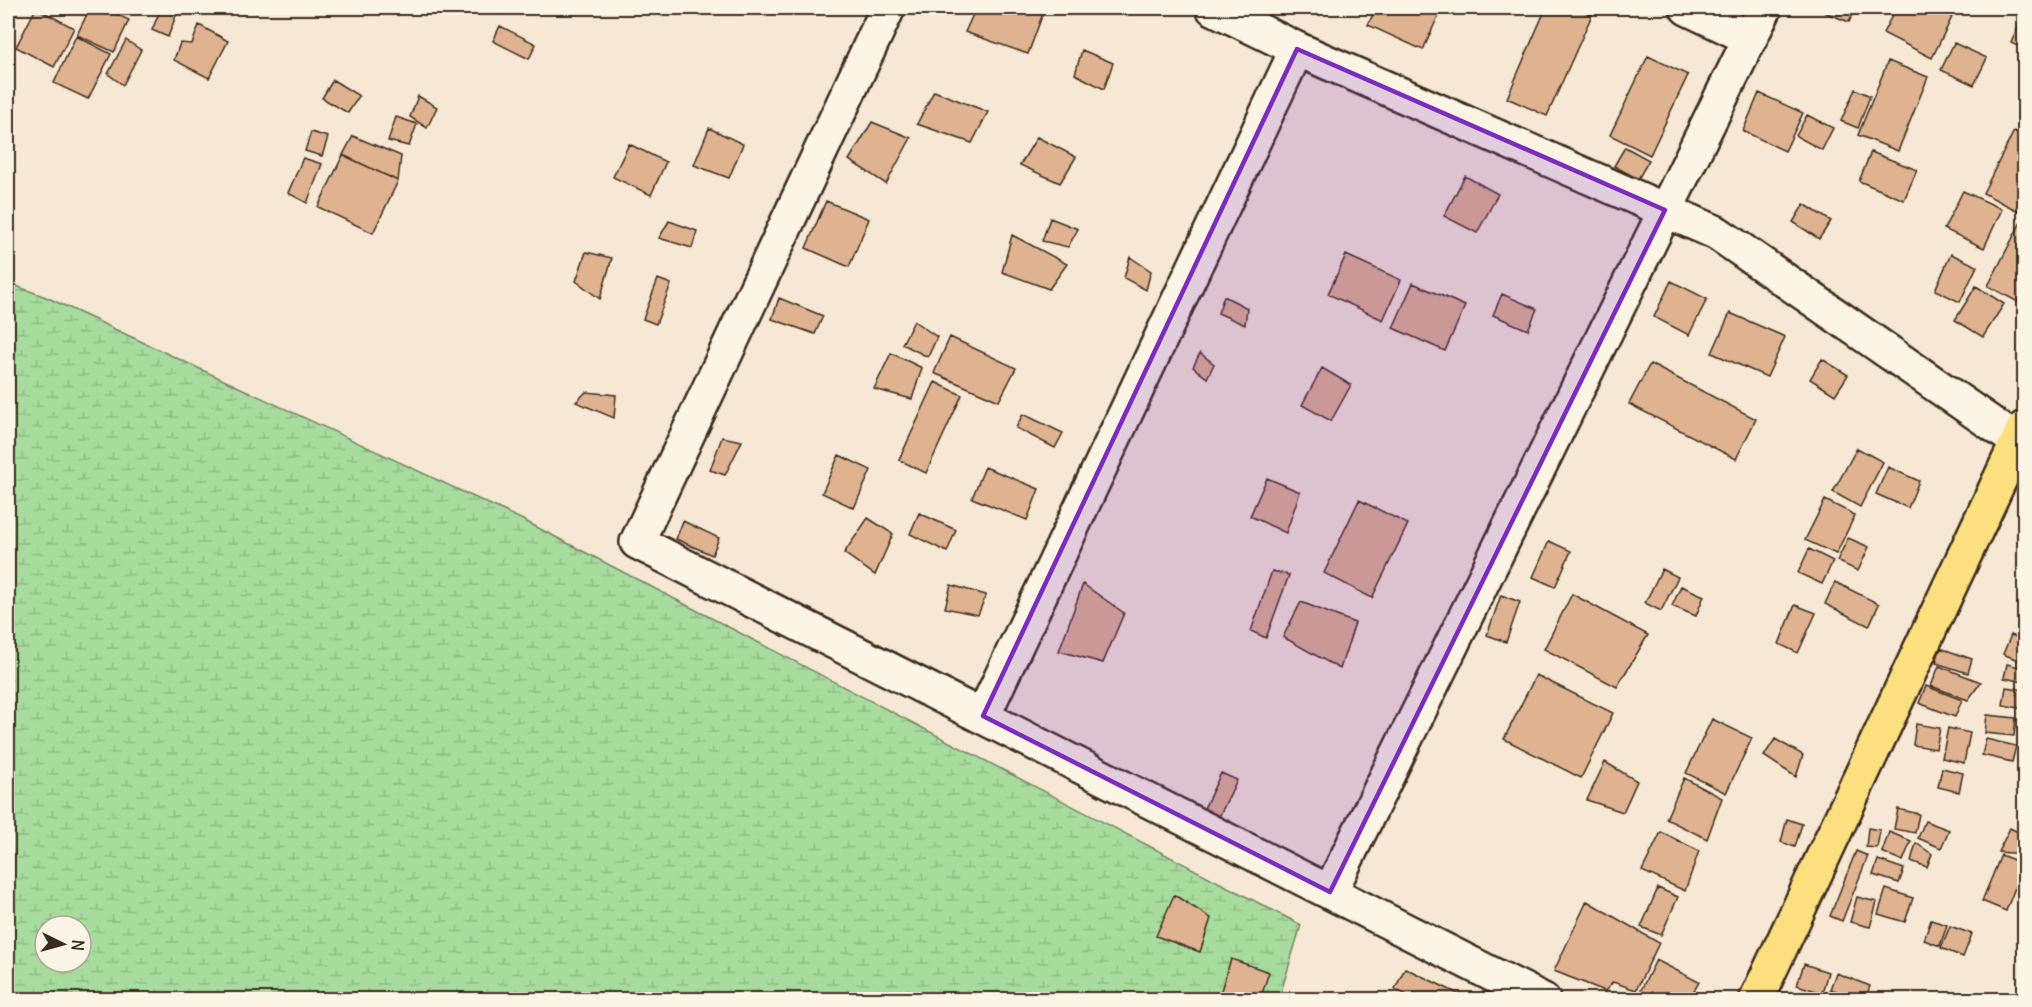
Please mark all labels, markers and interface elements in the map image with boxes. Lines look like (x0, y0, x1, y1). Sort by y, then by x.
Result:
north arrow (33, 914, 93, 974)
text: N (67, 939, 88, 952)

